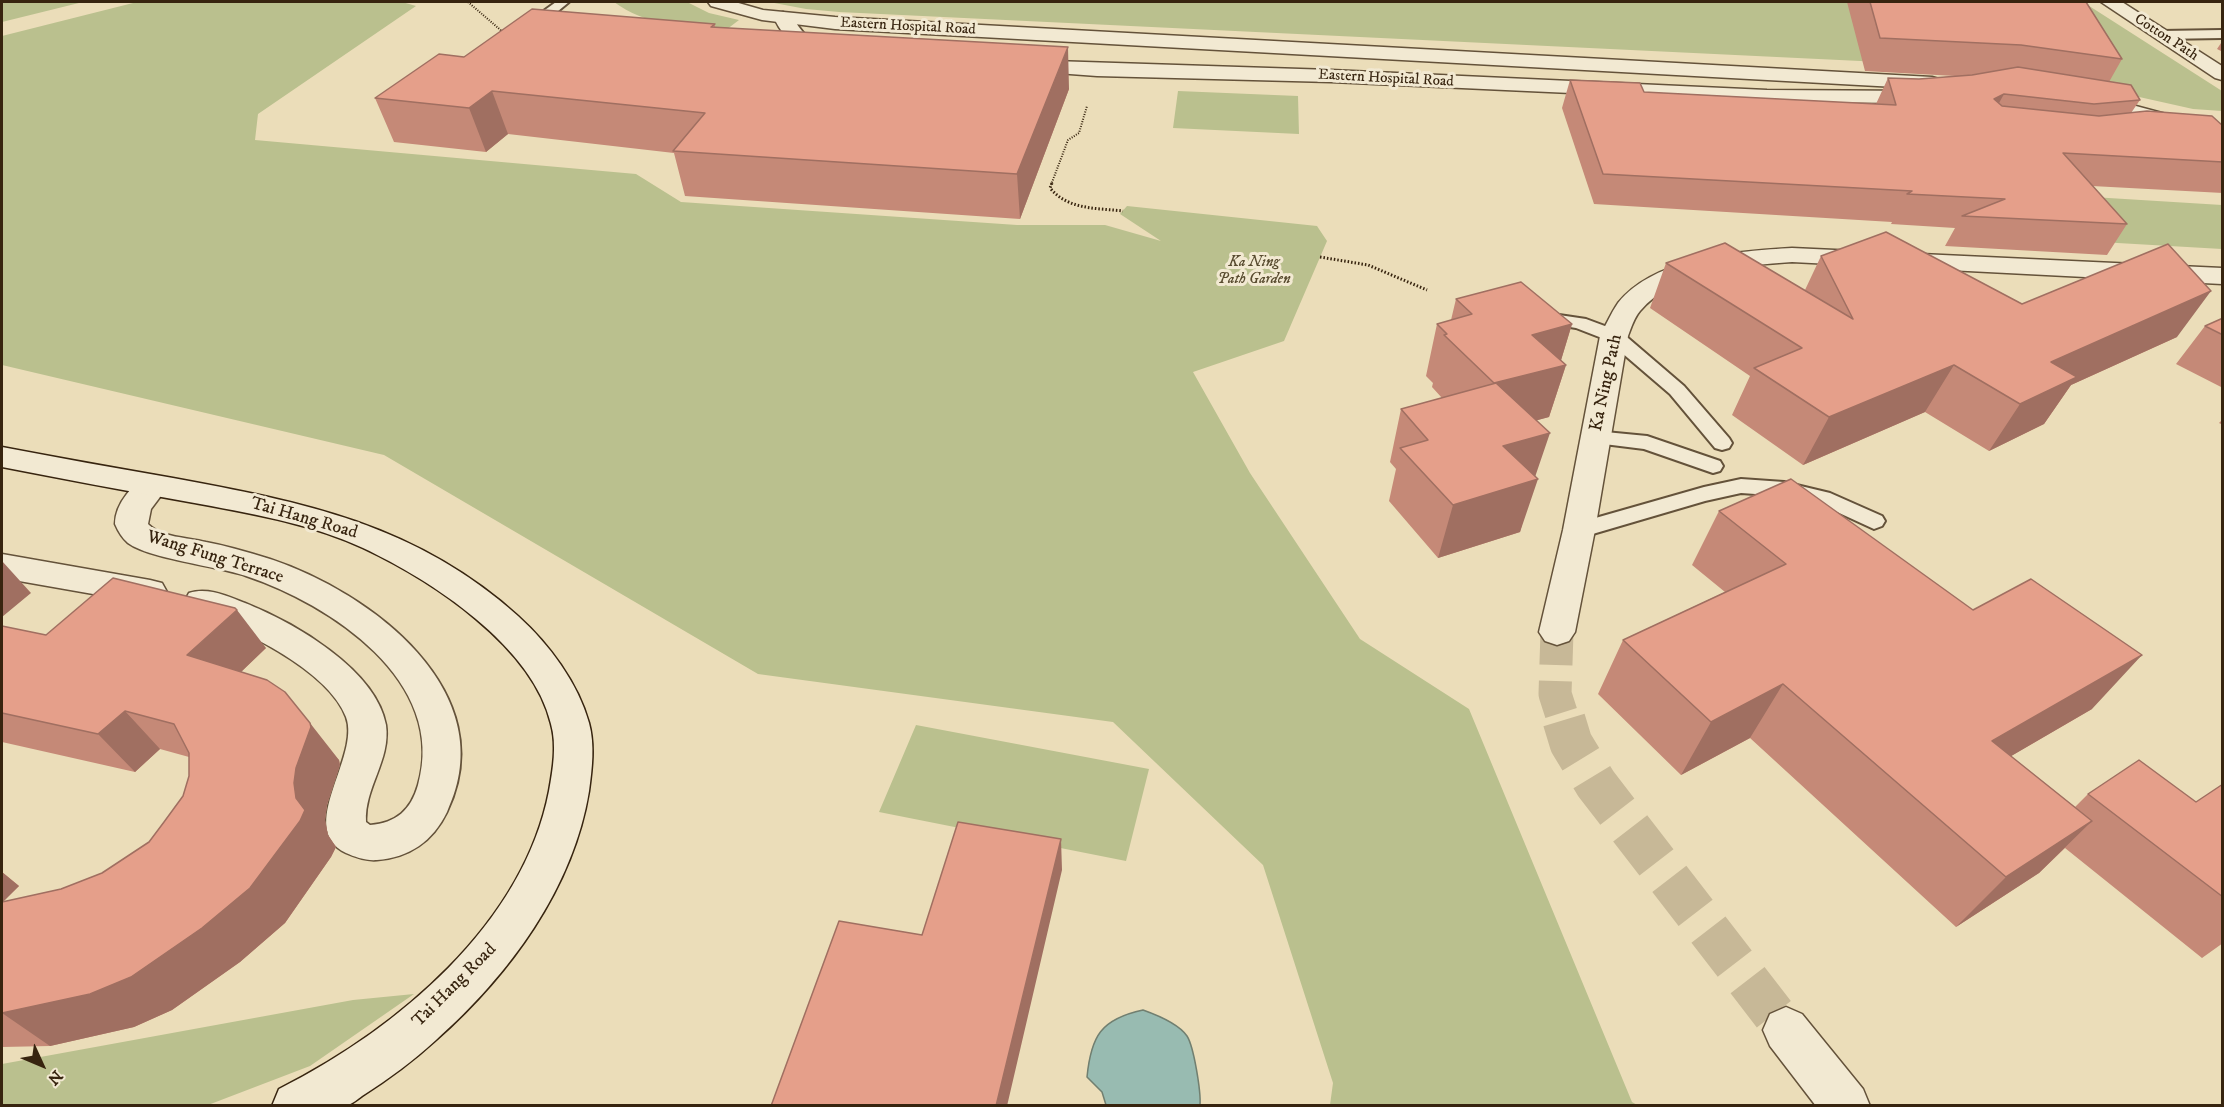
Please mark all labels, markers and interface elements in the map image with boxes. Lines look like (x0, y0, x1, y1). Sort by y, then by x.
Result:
street label: Cotton Path (2130, 11, 2202, 65)
street label: Eastern Hospital Road (840, 14, 976, 40)
street label: Eastern Hospital Road (1318, 66, 1454, 92)
park label: Ka Ning Path Garden (1217, 254, 1291, 289)
street label: Ka Ning Path (1586, 333, 1628, 433)
street label: Tai Hang Road (248, 493, 360, 545)
street label: Wang Fung Terrace (144, 527, 286, 589)
street label: Tai Hang Road (408, 939, 502, 1033)
north arrow (12, 1035, 72, 1095)
text: N (43, 1066, 67, 1089)

